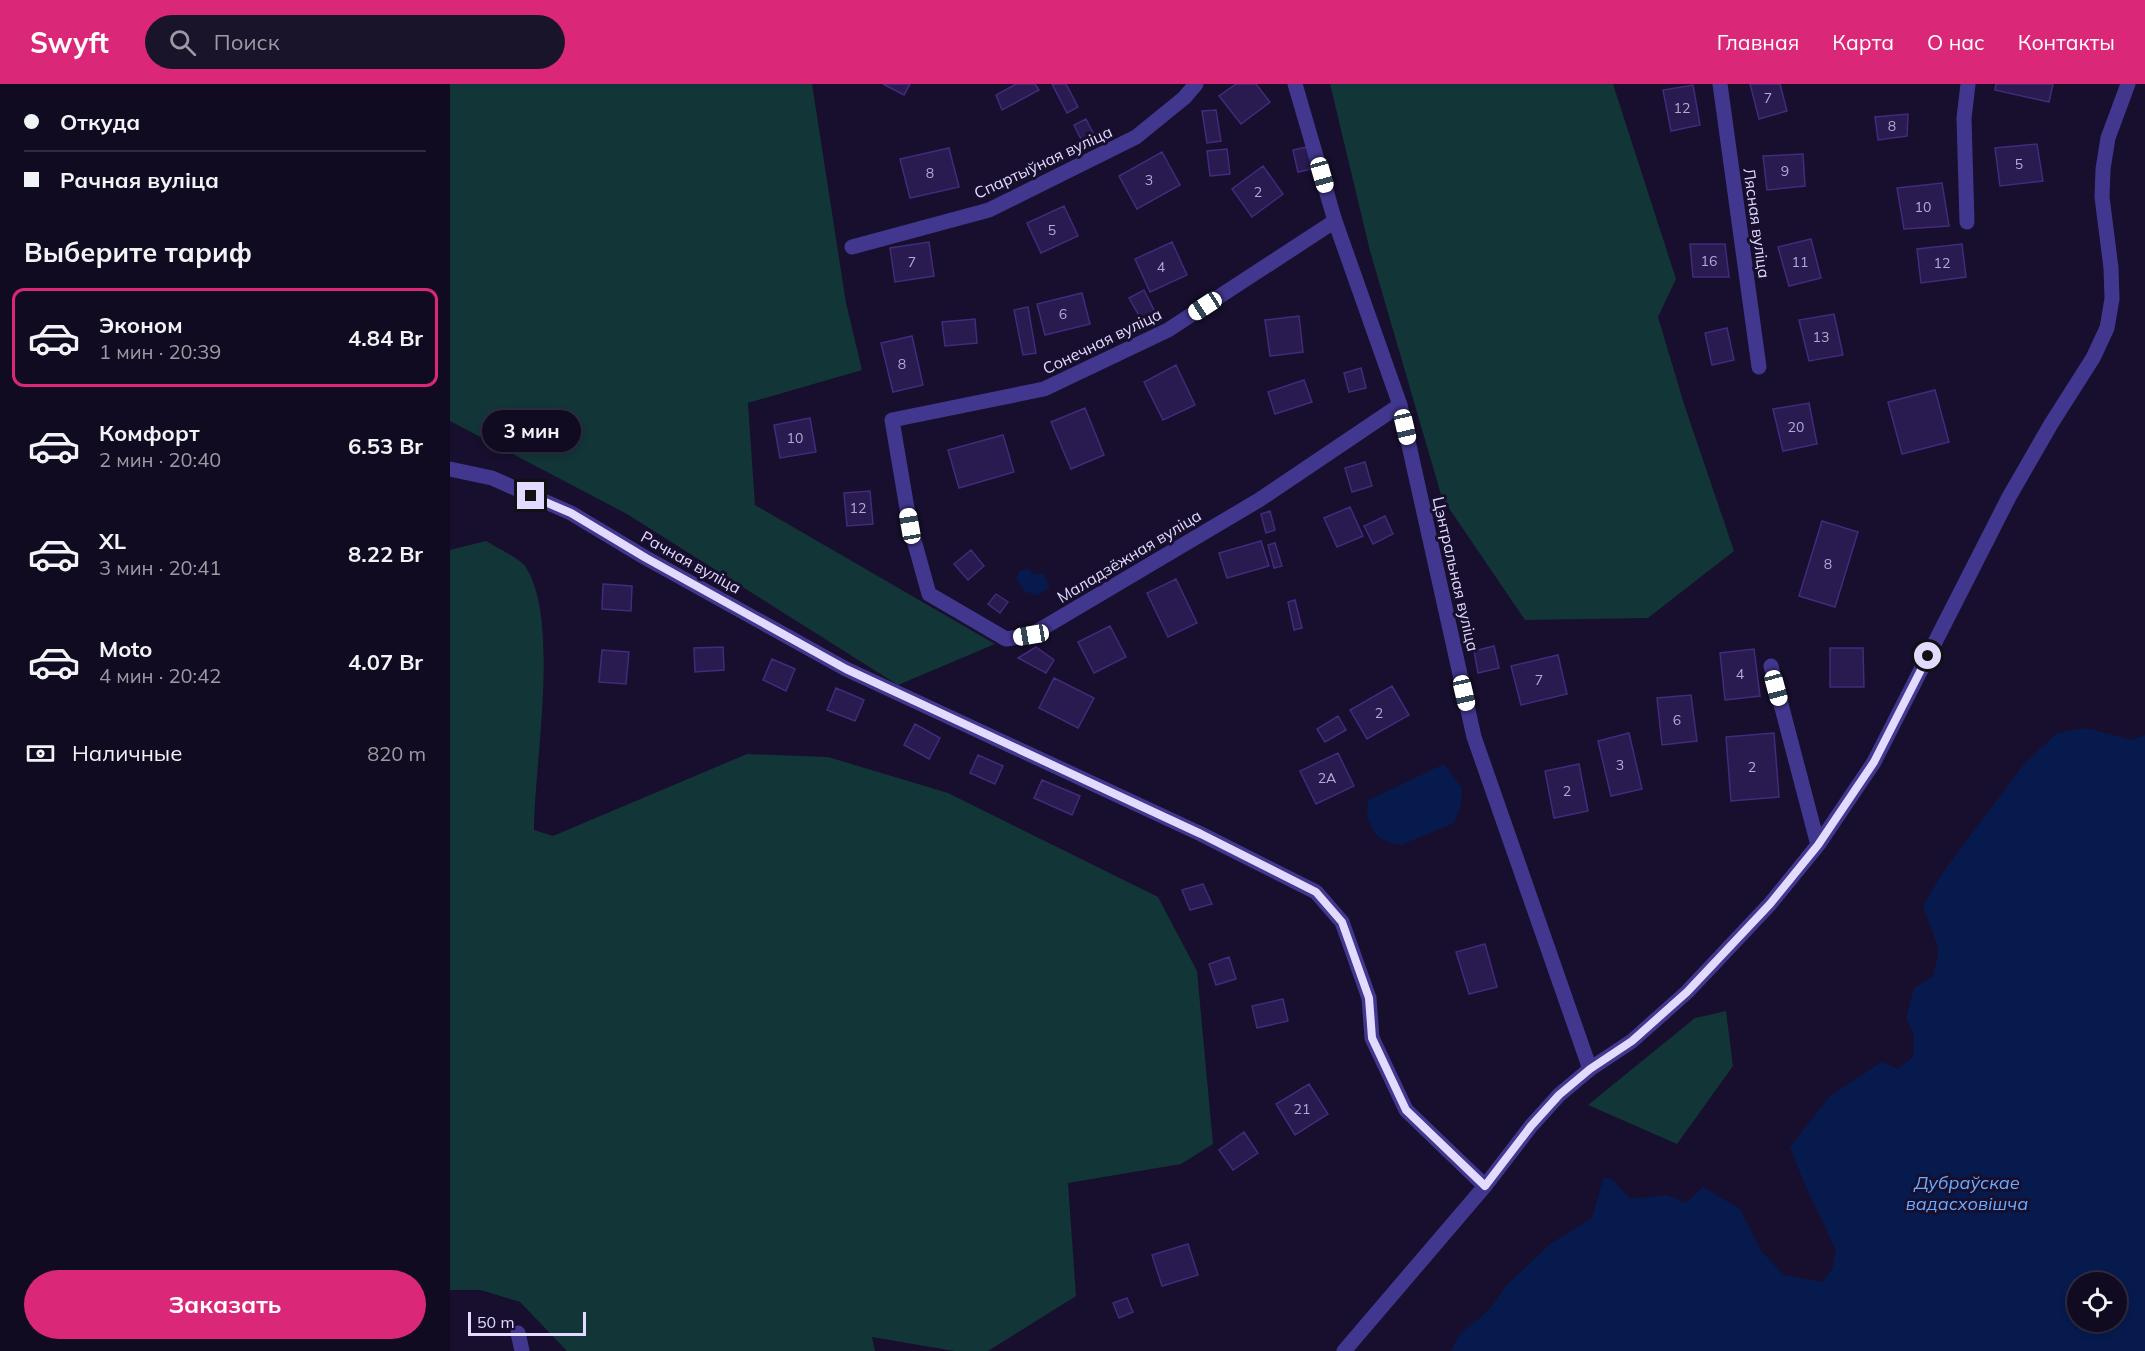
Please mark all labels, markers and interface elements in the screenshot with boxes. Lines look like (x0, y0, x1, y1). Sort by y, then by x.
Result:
search box (145, 15, 565, 69)
text: Swyft (30, 25, 109, 60)
icon: search (166, 26, 199, 59)
text: Поиск (214, 28, 279, 56)
text: Главная (1717, 29, 1799, 55)
text: Карта (1832, 29, 1894, 55)
text: О нас (1927, 29, 1985, 55)
text: Контакты (2018, 29, 2115, 55)
house number: 7 (1764, 89, 1772, 107)
house number: 12 (1674, 99, 1690, 117)
text: Откуда (60, 108, 140, 136)
house number: 8 (1888, 117, 1896, 135)
street label: Спартыўная вуліца (971, 121, 1115, 203)
car (1308, 155, 1336, 195)
house number: 5 (2015, 155, 2023, 173)
house number: 9 (1781, 162, 1789, 180)
house number: 8 (926, 164, 934, 182)
text: Рачная вуліца (60, 166, 219, 194)
street label: Лясная вуліца (1739, 166, 1775, 280)
house number: 3 (1145, 171, 1153, 189)
house number: 2 (1254, 183, 1262, 201)
house number: 10 (1915, 198, 1931, 216)
house number: 5 (1048, 221, 1056, 239)
text: Выберите тариф (24, 235, 252, 269)
house number: 16 (1701, 252, 1717, 270)
house number: 7 (908, 253, 916, 271)
house number: 11 (1792, 253, 1808, 271)
house number: 12 (1934, 254, 1950, 272)
house number: 4 (1157, 258, 1166, 276)
car (1185, 289, 1225, 323)
street label: Сонечная вуліца (1039, 304, 1165, 378)
house number: 6 (1059, 305, 1067, 323)
icon: car (27, 311, 81, 365)
text: Эконом (99, 311, 183, 339)
text: 4.84 Br (348, 324, 423, 352)
house number: 13 (1813, 328, 1829, 346)
text: 1 мин · 20:39 (99, 339, 221, 364)
house number: 8 (898, 355, 906, 373)
car (1392, 407, 1418, 447)
callout: 3 мин (482, 409, 580, 451)
text: 3 мин (503, 418, 560, 443)
house number: 20 (1788, 418, 1804, 436)
icon: car (27, 419, 81, 473)
text: Комфорт (99, 419, 200, 447)
house number: 10 (787, 429, 803, 447)
text: 6.53 Br (348, 432, 423, 460)
text: 2 мин · 20:40 (99, 447, 221, 472)
route end (517, 482, 544, 509)
street label: Цэнтральная вуліца (1428, 495, 1484, 653)
house number: 12 (850, 499, 866, 517)
street label: Маладзёжная вуліца (1053, 505, 1205, 607)
car (898, 507, 922, 545)
street label: Рачная вуліца (637, 526, 745, 598)
icon: car (27, 527, 81, 581)
text: XL (99, 527, 126, 555)
text: 8.22 Br (348, 540, 423, 568)
text: 3 мин · 20:41 (99, 555, 221, 580)
house number: 8 (1824, 555, 1832, 573)
car (1012, 623, 1050, 647)
icon: car (27, 635, 81, 689)
text: Moto (99, 635, 152, 663)
route start (1914, 642, 1941, 669)
text: 4.07 Br (348, 648, 423, 676)
text: 4 мин · 20:42 (99, 663, 221, 688)
house number: 4 (1736, 665, 1745, 683)
car (1763, 668, 1789, 708)
house number: 7 (1535, 671, 1543, 689)
car (1451, 673, 1477, 713)
house number: 2 (1375, 704, 1383, 722)
house number: 6 (1673, 711, 1681, 729)
icon: cash (24, 737, 57, 770)
text: Наличные (72, 739, 182, 767)
text: 820 m (367, 741, 426, 766)
house number: 3 (1616, 756, 1624, 774)
house number: 2 (1748, 758, 1756, 776)
house number: 2А (1318, 769, 1337, 787)
house number: 2 (1563, 782, 1571, 800)
house number: 21 (1294, 1100, 1310, 1118)
water label: Дубраўскае вадасховішча (1906, 1171, 2028, 1215)
button: Заказать (24, 1270, 426, 1339)
map controls (2067, 1272, 2127, 1332)
button: locate (2067, 1272, 2127, 1332)
scale bar (468, 1309, 586, 1336)
text: 50 m (477, 1312, 514, 1332)

